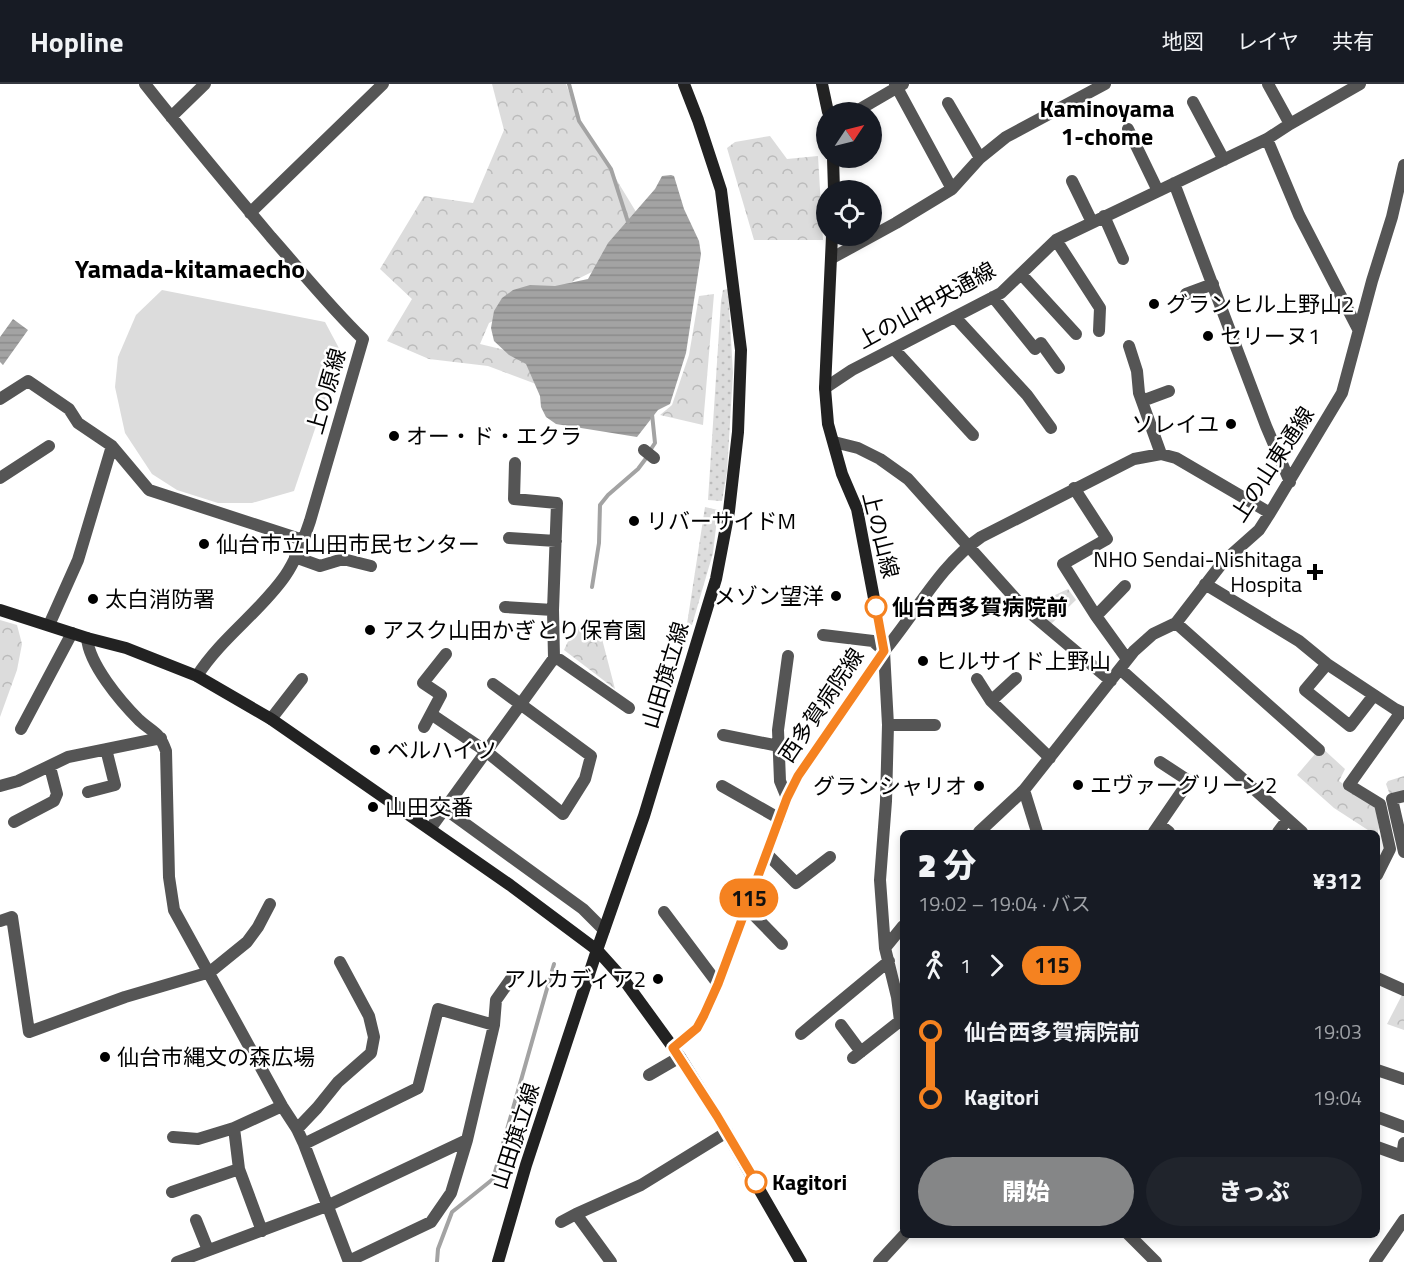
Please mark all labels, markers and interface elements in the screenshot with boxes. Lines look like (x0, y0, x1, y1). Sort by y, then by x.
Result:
text: Hopline (30, 20, 123, 63)
text: 地図 (1162, 25, 1204, 57)
text: レイヤ (1237, 25, 1299, 57)
text: 共有 (1332, 25, 1374, 57)
district label: Kaminoyama 1-chome (1040, 90, 1175, 154)
north arrow (816, 102, 882, 168)
map controls (816, 102, 882, 246)
button: locate (816, 180, 882, 246)
district label: Yamada-kitamaecho (75, 249, 305, 288)
street label: 上の山中央通線 (850, 253, 1002, 357)
place label: グランヒル上野山2 (1166, 287, 1354, 321)
marker: グランヒル上野山2 (1147, 297, 1161, 311)
place label: セリーヌ1 (1220, 319, 1320, 353)
marker: セリーヌ1 (1201, 329, 1215, 343)
street label: 上の原線 (298, 344, 354, 438)
street label: 上の山東通線 (1222, 399, 1322, 529)
place label: ソレイユ (1131, 407, 1219, 441)
marker: ソレイユ (1224, 417, 1238, 431)
place label: オー・ド・エクラ (406, 419, 582, 453)
marker: オー・ド・エクラ (387, 429, 401, 443)
street label: 上の山線 (854, 488, 908, 582)
place label: リバーサイドM (646, 504, 796, 538)
marker: リバーサイドM (627, 514, 641, 528)
place label: 仙台市立山田市民センター (216, 527, 480, 561)
marker: 仙台市立山田市民センター (197, 537, 211, 551)
place label: NHO Sendai-Nishitaga Hospita (1093, 542, 1302, 601)
marker: NHO Sendai-Nishitaga Hospita (1306, 563, 1324, 581)
place label: メゾン望洋 (714, 579, 824, 613)
place label: 太白消防署 (105, 582, 215, 616)
marker: メゾン望洋 (829, 589, 843, 603)
place label: 仙台西多賀病院前 (892, 590, 1068, 624)
marker: 太白消防署 (86, 592, 100, 606)
marker: 仙台西多賀病院前 (865, 596, 887, 618)
place label: アスク山田かぎとり保育園 (382, 613, 646, 647)
street label: 山田旗立線 (633, 617, 697, 733)
marker: アスク山田かぎとり保育園 (363, 623, 377, 637)
street label: 西多賀病院線 (770, 641, 872, 769)
place label: ヒルサイド上野山 (935, 644, 1111, 678)
marker: ヒルサイド上野山 (916, 654, 930, 668)
place label: ベルハイツ (387, 733, 497, 767)
marker: ベルハイツ (368, 743, 382, 757)
place label: エヴァーグリーン2 (1090, 768, 1277, 802)
place label: グランシャリオ (813, 769, 967, 803)
marker: エヴァーグリーン2 (1071, 778, 1085, 792)
marker: グランシャリオ (972, 779, 986, 793)
place label: 山田交番 (385, 790, 473, 824)
marker: 山田交番 (366, 800, 380, 814)
text: 2 分 (918, 840, 976, 890)
text: ¥312 (1313, 864, 1362, 898)
line badge: 115 (714, 878, 783, 918)
text: 115 (731, 882, 767, 914)
text: 19:02 – 19:04 · バス (918, 888, 1091, 919)
icon: walk (918, 949, 951, 982)
icon: forward (980, 949, 1013, 982)
text: 115 (1034, 949, 1069, 981)
text: 1 (960, 950, 971, 981)
place label: アルカディア2 (504, 962, 646, 996)
marker: アルカディア2 (651, 972, 665, 986)
text: 仙台西多賀病院前 (964, 1015, 1140, 1049)
text: 19:03 (1313, 1016, 1362, 1047)
place label: 仙台市縄文の森広場 (117, 1040, 315, 1074)
marker: 仙台市縄文の森広場 (98, 1050, 112, 1064)
street label: 山田旗立線 (482, 1078, 548, 1194)
text: Kagitori (964, 1080, 1039, 1114)
text: 19:04 (1313, 1082, 1362, 1113)
button: 開始 (918, 1157, 1134, 1226)
button: きっぷ (1146, 1157, 1362, 1226)
place label: Kagitori (772, 1165, 847, 1199)
marker: Kagitori (745, 1171, 767, 1193)

